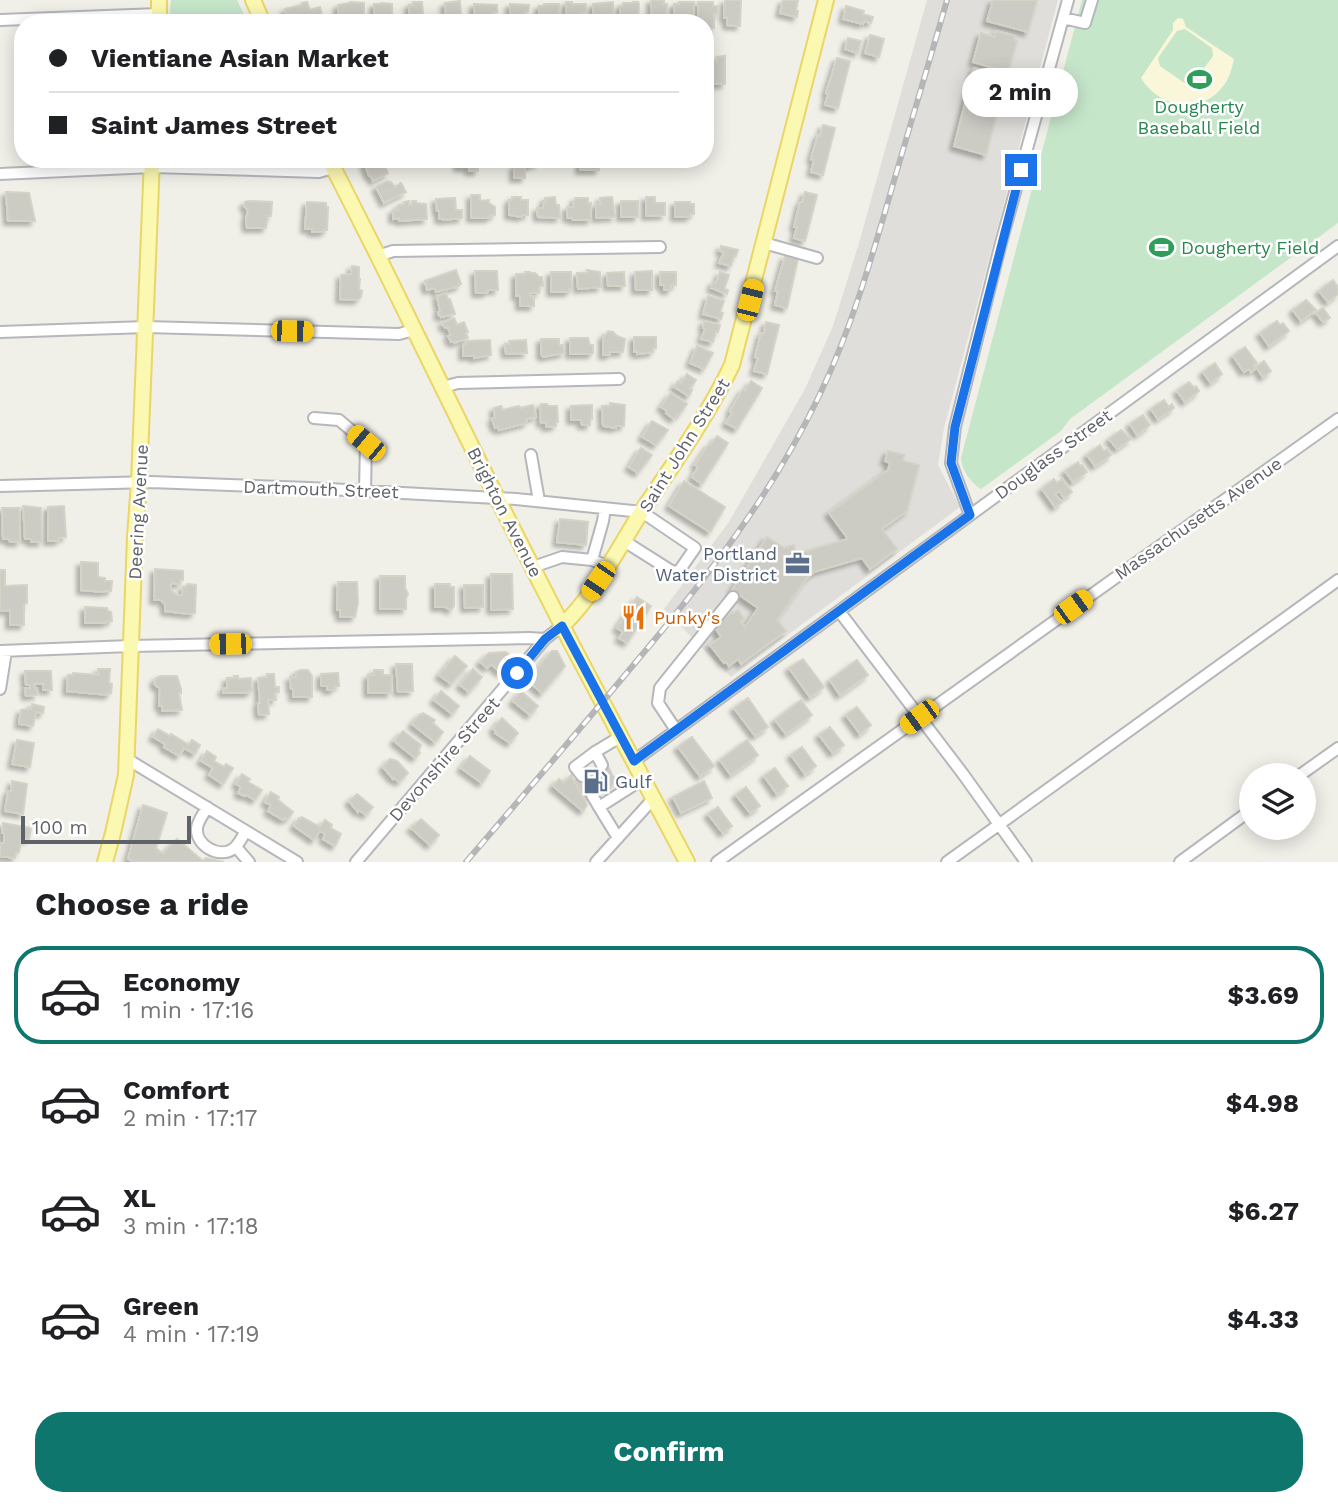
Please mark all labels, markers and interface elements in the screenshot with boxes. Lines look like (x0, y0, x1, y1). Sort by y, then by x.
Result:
text: Vientiane Asian Market (91, 43, 389, 73)
sports icon: Dougherty Baseball Field (1185, 65, 1213, 93)
callout: 2 min (963, 68, 1079, 118)
text: 2 min (989, 79, 1051, 106)
place label: Dougherty Baseball Field (1138, 96, 1260, 138)
text: Saint James Street (91, 110, 337, 140)
route end (1005, 154, 1037, 186)
sports icon: Dougherty Field (1147, 233, 1175, 261)
place label: Dougherty Field (1181, 237, 1319, 258)
car (735, 277, 766, 323)
car (271, 320, 314, 342)
street label: Saint John Street (634, 374, 734, 516)
street label: Douglass Street (990, 404, 1116, 503)
car (344, 421, 389, 465)
street label: Deering Avenue (124, 444, 152, 580)
street label: Brighton Avenue (463, 444, 547, 580)
street label: Massachusetts Avenue (1110, 452, 1286, 584)
street label: Dartmouth Street (243, 476, 400, 502)
place label: Portland Water District (655, 543, 777, 585)
office icon: Portland Water District (783, 549, 811, 577)
car (578, 558, 619, 604)
car (1050, 586, 1097, 628)
restaurant icon: Punky's (620, 603, 648, 631)
place label: Punky's (654, 607, 720, 628)
car (209, 633, 252, 655)
route start (501, 657, 533, 689)
street label: Devonshire Street (384, 692, 504, 825)
car (896, 696, 943, 738)
map controls (1239, 763, 1316, 840)
button: layers (1239, 763, 1316, 840)
fuel station icon: Gulf (581, 767, 609, 795)
place label: Gulf (615, 771, 652, 792)
scale bar (21, 813, 191, 845)
text: 100 m (32, 816, 88, 839)
text: Choose a ride (35, 885, 249, 923)
icon: car (39, 964, 102, 1027)
text: Economy (123, 967, 240, 997)
text: $3.69 (1227, 980, 1299, 1010)
text: 1 min · 17:16 (123, 997, 254, 1024)
icon: car (39, 1072, 102, 1135)
text: Comfort (123, 1075, 229, 1105)
text: $4.98 (1226, 1088, 1299, 1118)
text: 2 min · 17:17 (123, 1105, 258, 1132)
icon: car (39, 1180, 102, 1243)
text: XL (123, 1183, 156, 1213)
text: $6.27 (1228, 1196, 1299, 1226)
text: 3 min · 17:18 (123, 1213, 259, 1240)
icon: car (39, 1288, 102, 1351)
text: Green (123, 1291, 199, 1321)
text: $4.33 (1227, 1304, 1299, 1334)
text: 4 min · 17:19 (123, 1321, 259, 1348)
button: Confirm (35, 1412, 1303, 1492)

